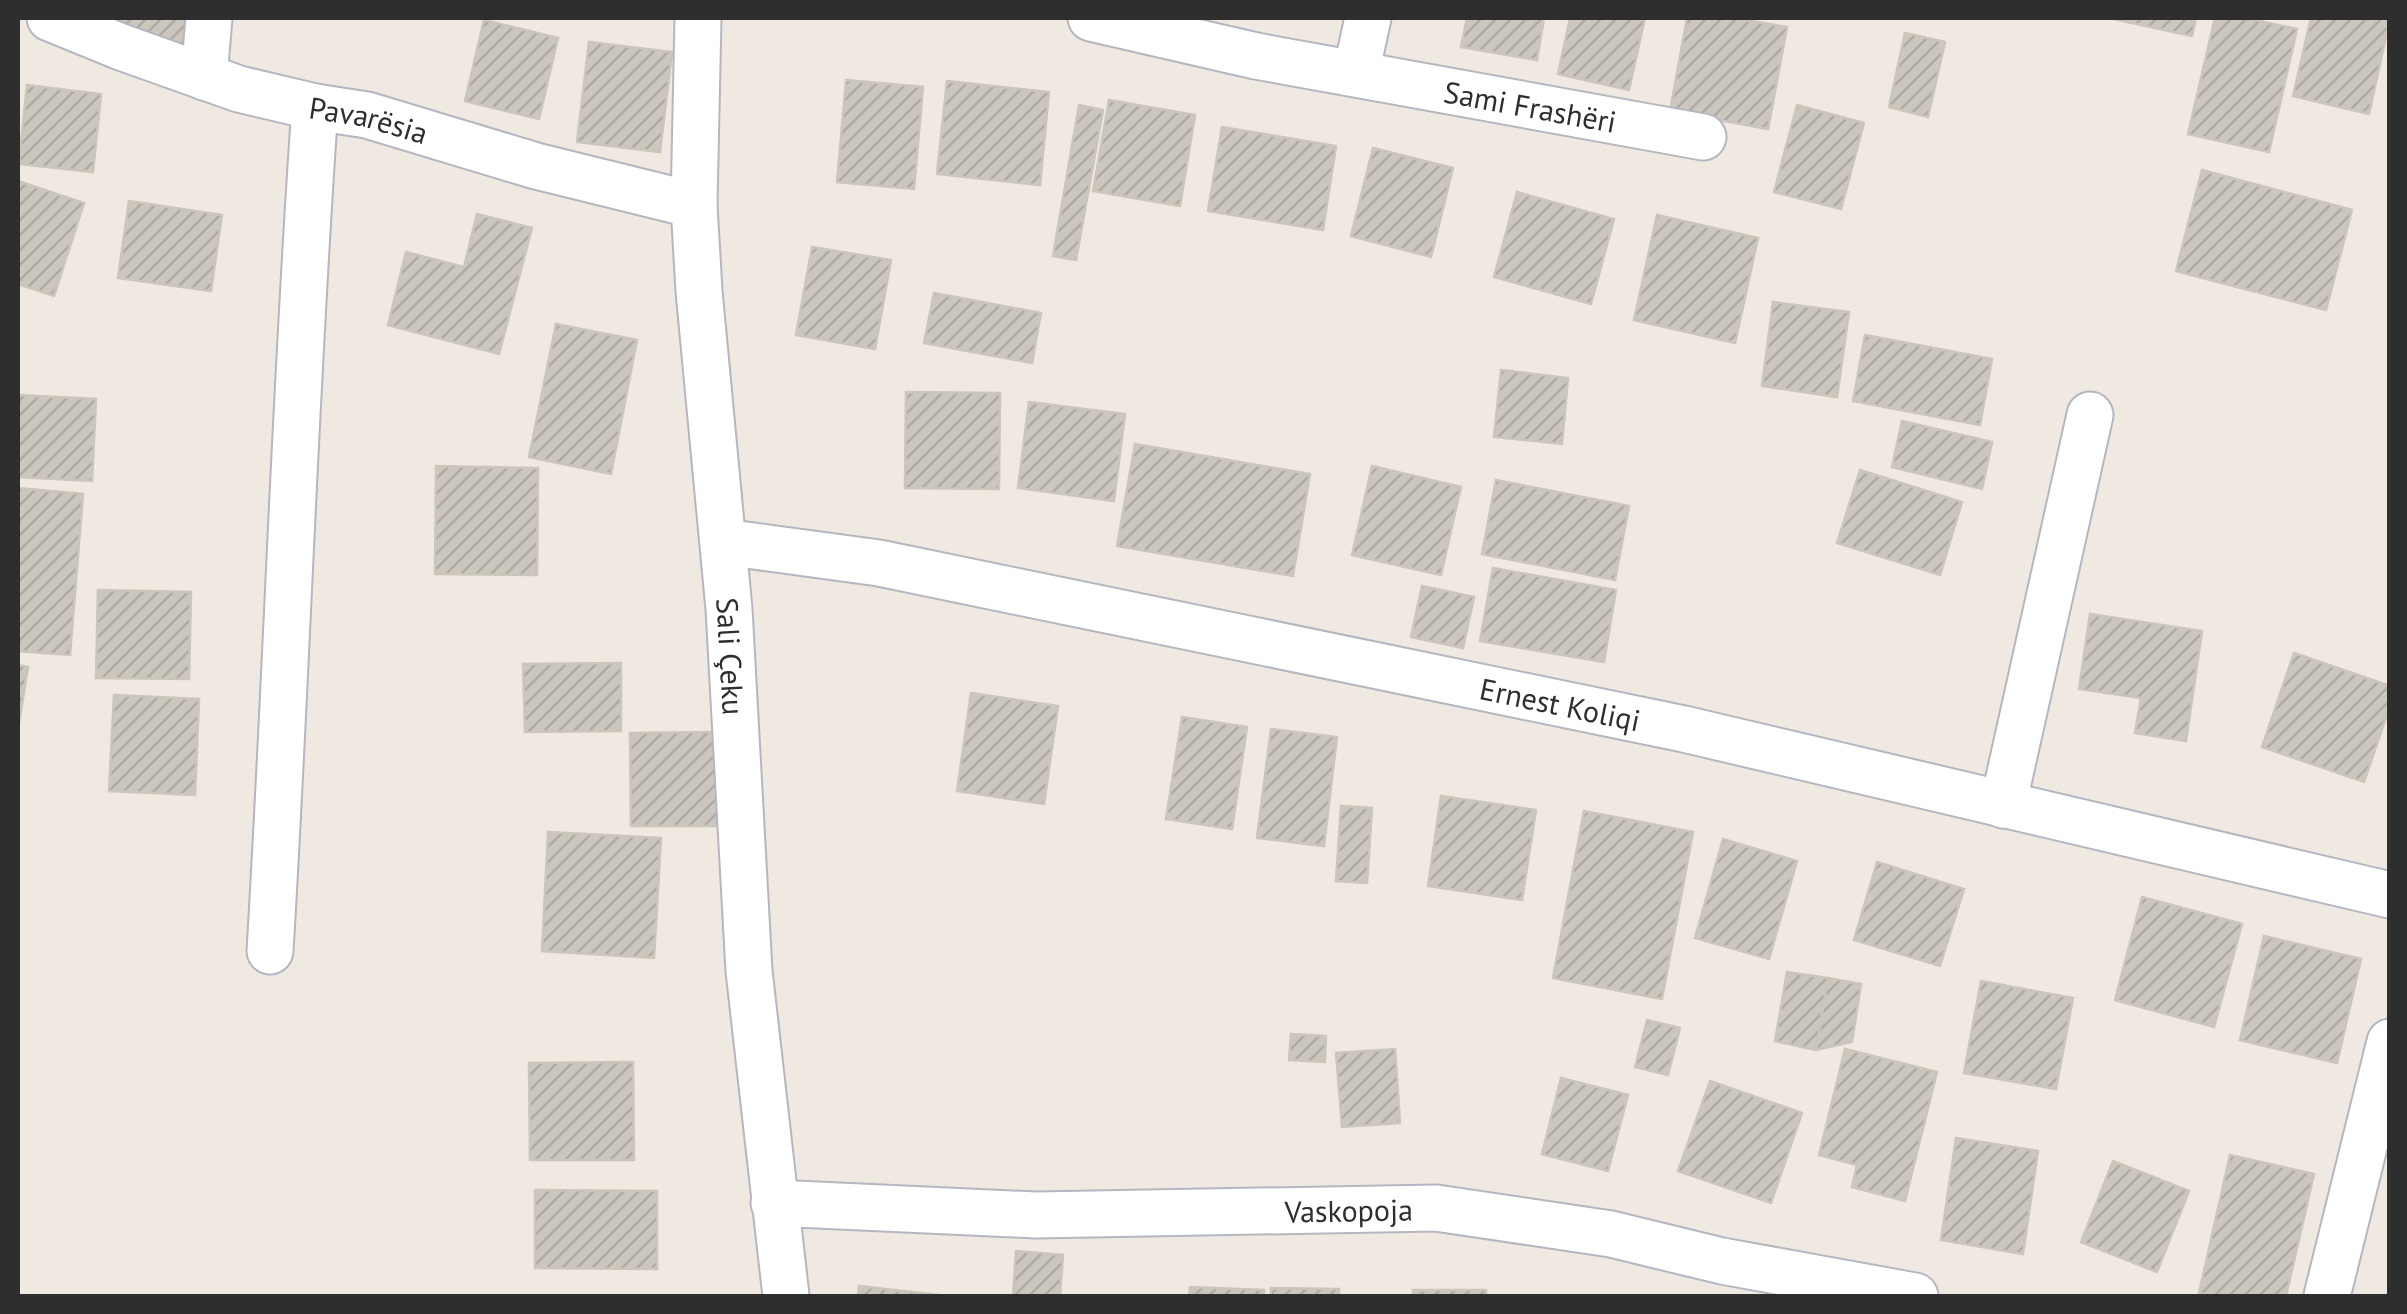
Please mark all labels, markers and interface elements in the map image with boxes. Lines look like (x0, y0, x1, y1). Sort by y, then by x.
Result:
street label: Sami Frashëri (1441, 71, 1620, 140)
street label: Pavarësia (307, 87, 433, 152)
street label: Sali Çeku (709, 596, 754, 716)
street label: Ernest Koliqi (1477, 668, 1644, 739)
street label: Vaskopoja (1283, 1189, 1413, 1230)

